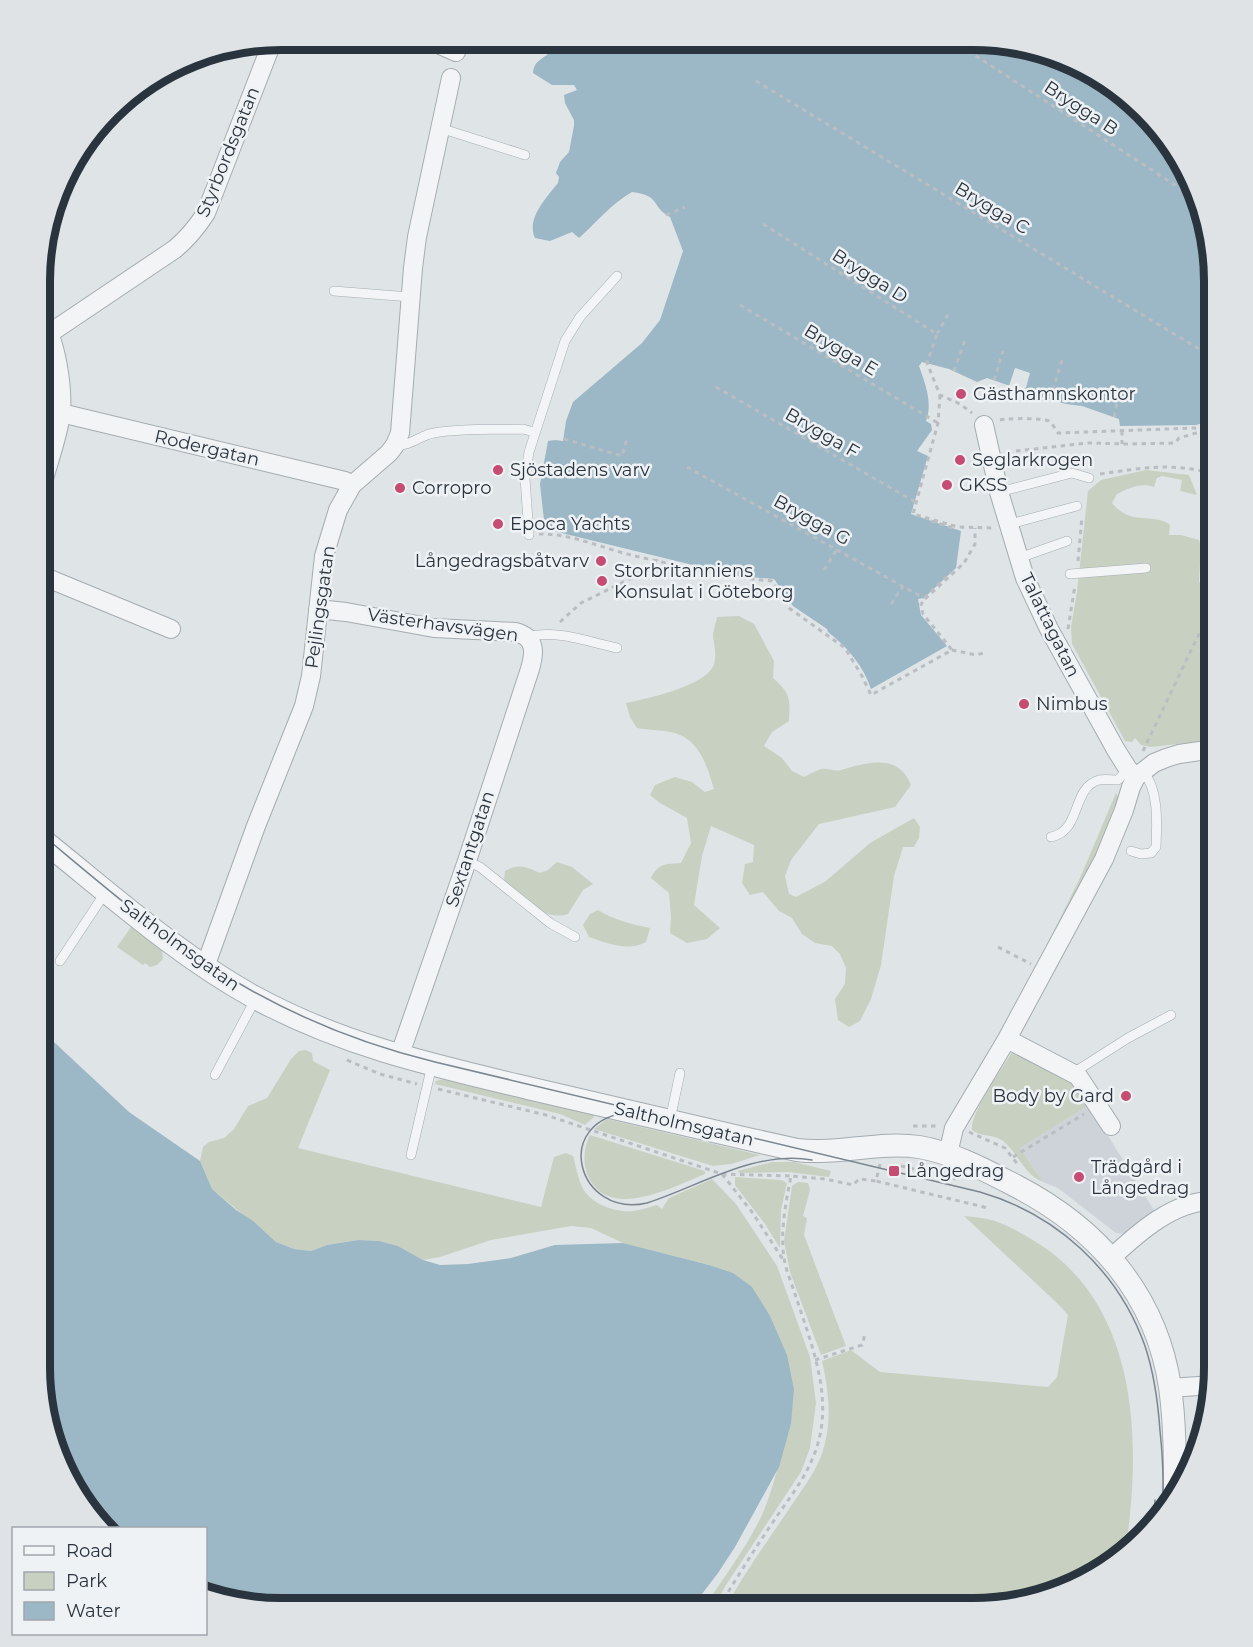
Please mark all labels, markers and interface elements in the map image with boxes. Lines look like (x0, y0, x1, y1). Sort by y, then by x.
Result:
street label: Brygga B (1040, 76, 1122, 140)
street label: Styrbordsgatan (192, 84, 264, 220)
street label: Brygga C (951, 177, 1033, 239)
street label: Brygga D (828, 244, 912, 308)
street label: Brygga E (800, 319, 882, 381)
place label: Gästhamnskontor (973, 383, 1136, 405)
marker: Gästhamnskontor (954, 387, 968, 401)
street label: Brygga F (781, 403, 863, 463)
street label: Rodergatan (152, 425, 262, 471)
place label: Seglarkrogen (972, 449, 1093, 471)
marker: Seglarkrogen (953, 453, 967, 467)
place label: Sjöstadens varv (510, 459, 650, 481)
marker: Sjöstadens varv (491, 463, 505, 477)
place label: GKSS (959, 474, 1008, 496)
place label: Corropro (412, 477, 491, 499)
marker: GKSS (940, 478, 954, 492)
marker: Corropro (393, 481, 407, 495)
street label: Brygga G (770, 490, 854, 550)
place label: Epoca Yachts (510, 513, 630, 535)
marker: Epoca Yachts (491, 517, 505, 531)
street label: Pejlingsgatan (300, 544, 340, 670)
place label: Långedragsbåtvarv (415, 550, 589, 572)
marker: Långedragsbåtvarv (594, 554, 608, 568)
place label: Storbritanniens Konsulat i Göteborg (614, 560, 794, 603)
street label: Talattagatan (1015, 569, 1085, 681)
marker: Storbritanniens Konsulat i Göteborg (595, 574, 609, 588)
street label: Västerhavsvägen (366, 604, 520, 646)
place label: Nimbus (1036, 693, 1108, 715)
marker: Nimbus (1017, 697, 1031, 711)
street label: Sextantgatan (441, 788, 499, 910)
street label: Saltholmsgatan (116, 894, 244, 996)
place label: Body by Gard (992, 1085, 1114, 1107)
marker: Body by Gard (1119, 1089, 1133, 1103)
street label: Saltholmsgatan (612, 1097, 756, 1151)
place label: Trädgård i Långedrag (1091, 1156, 1189, 1199)
place label: Långedrag (906, 1160, 1004, 1182)
marker: Långedrag (887, 1164, 901, 1178)
marker: Trädgård i Långedrag (1072, 1170, 1086, 1184)
legend (12, 1527, 207, 1635)
text: Road (66, 1540, 113, 1562)
text: Park (66, 1570, 107, 1592)
text: Water (66, 1600, 121, 1622)

